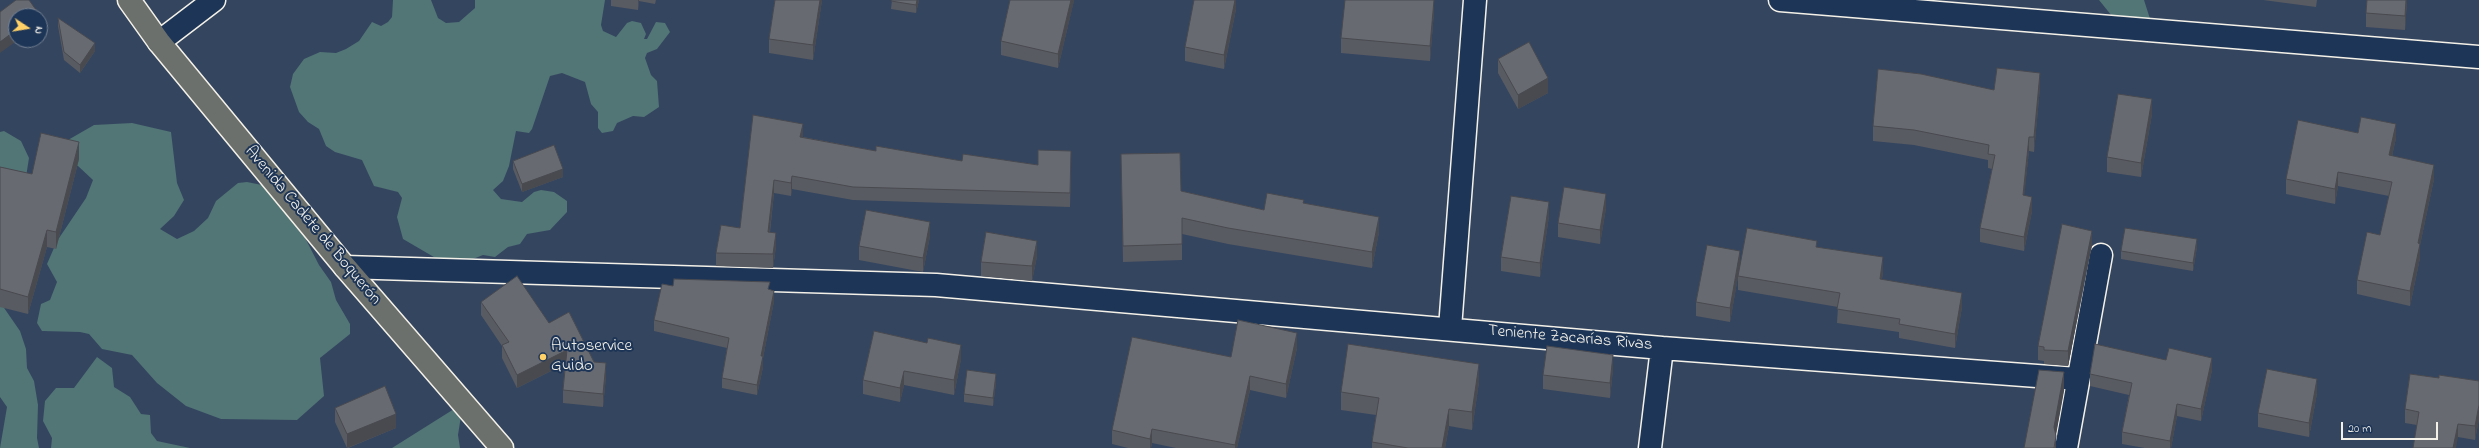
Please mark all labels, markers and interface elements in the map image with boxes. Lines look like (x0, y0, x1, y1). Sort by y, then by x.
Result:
north arrow (8, 8, 48, 48)
text: N (30, 25, 47, 36)
street label: Avenida Cadete de Boquerón (239, 142, 385, 310)
street label: Teniente Zacarías Rivas (1487, 322, 1653, 356)
place label: Autoservice Guido (551, 337, 632, 377)
marker: Autoservice Guido (538, 352, 548, 362)
scale bar (2343, 414, 2440, 440)
text: 20 m (2348, 420, 2371, 438)

